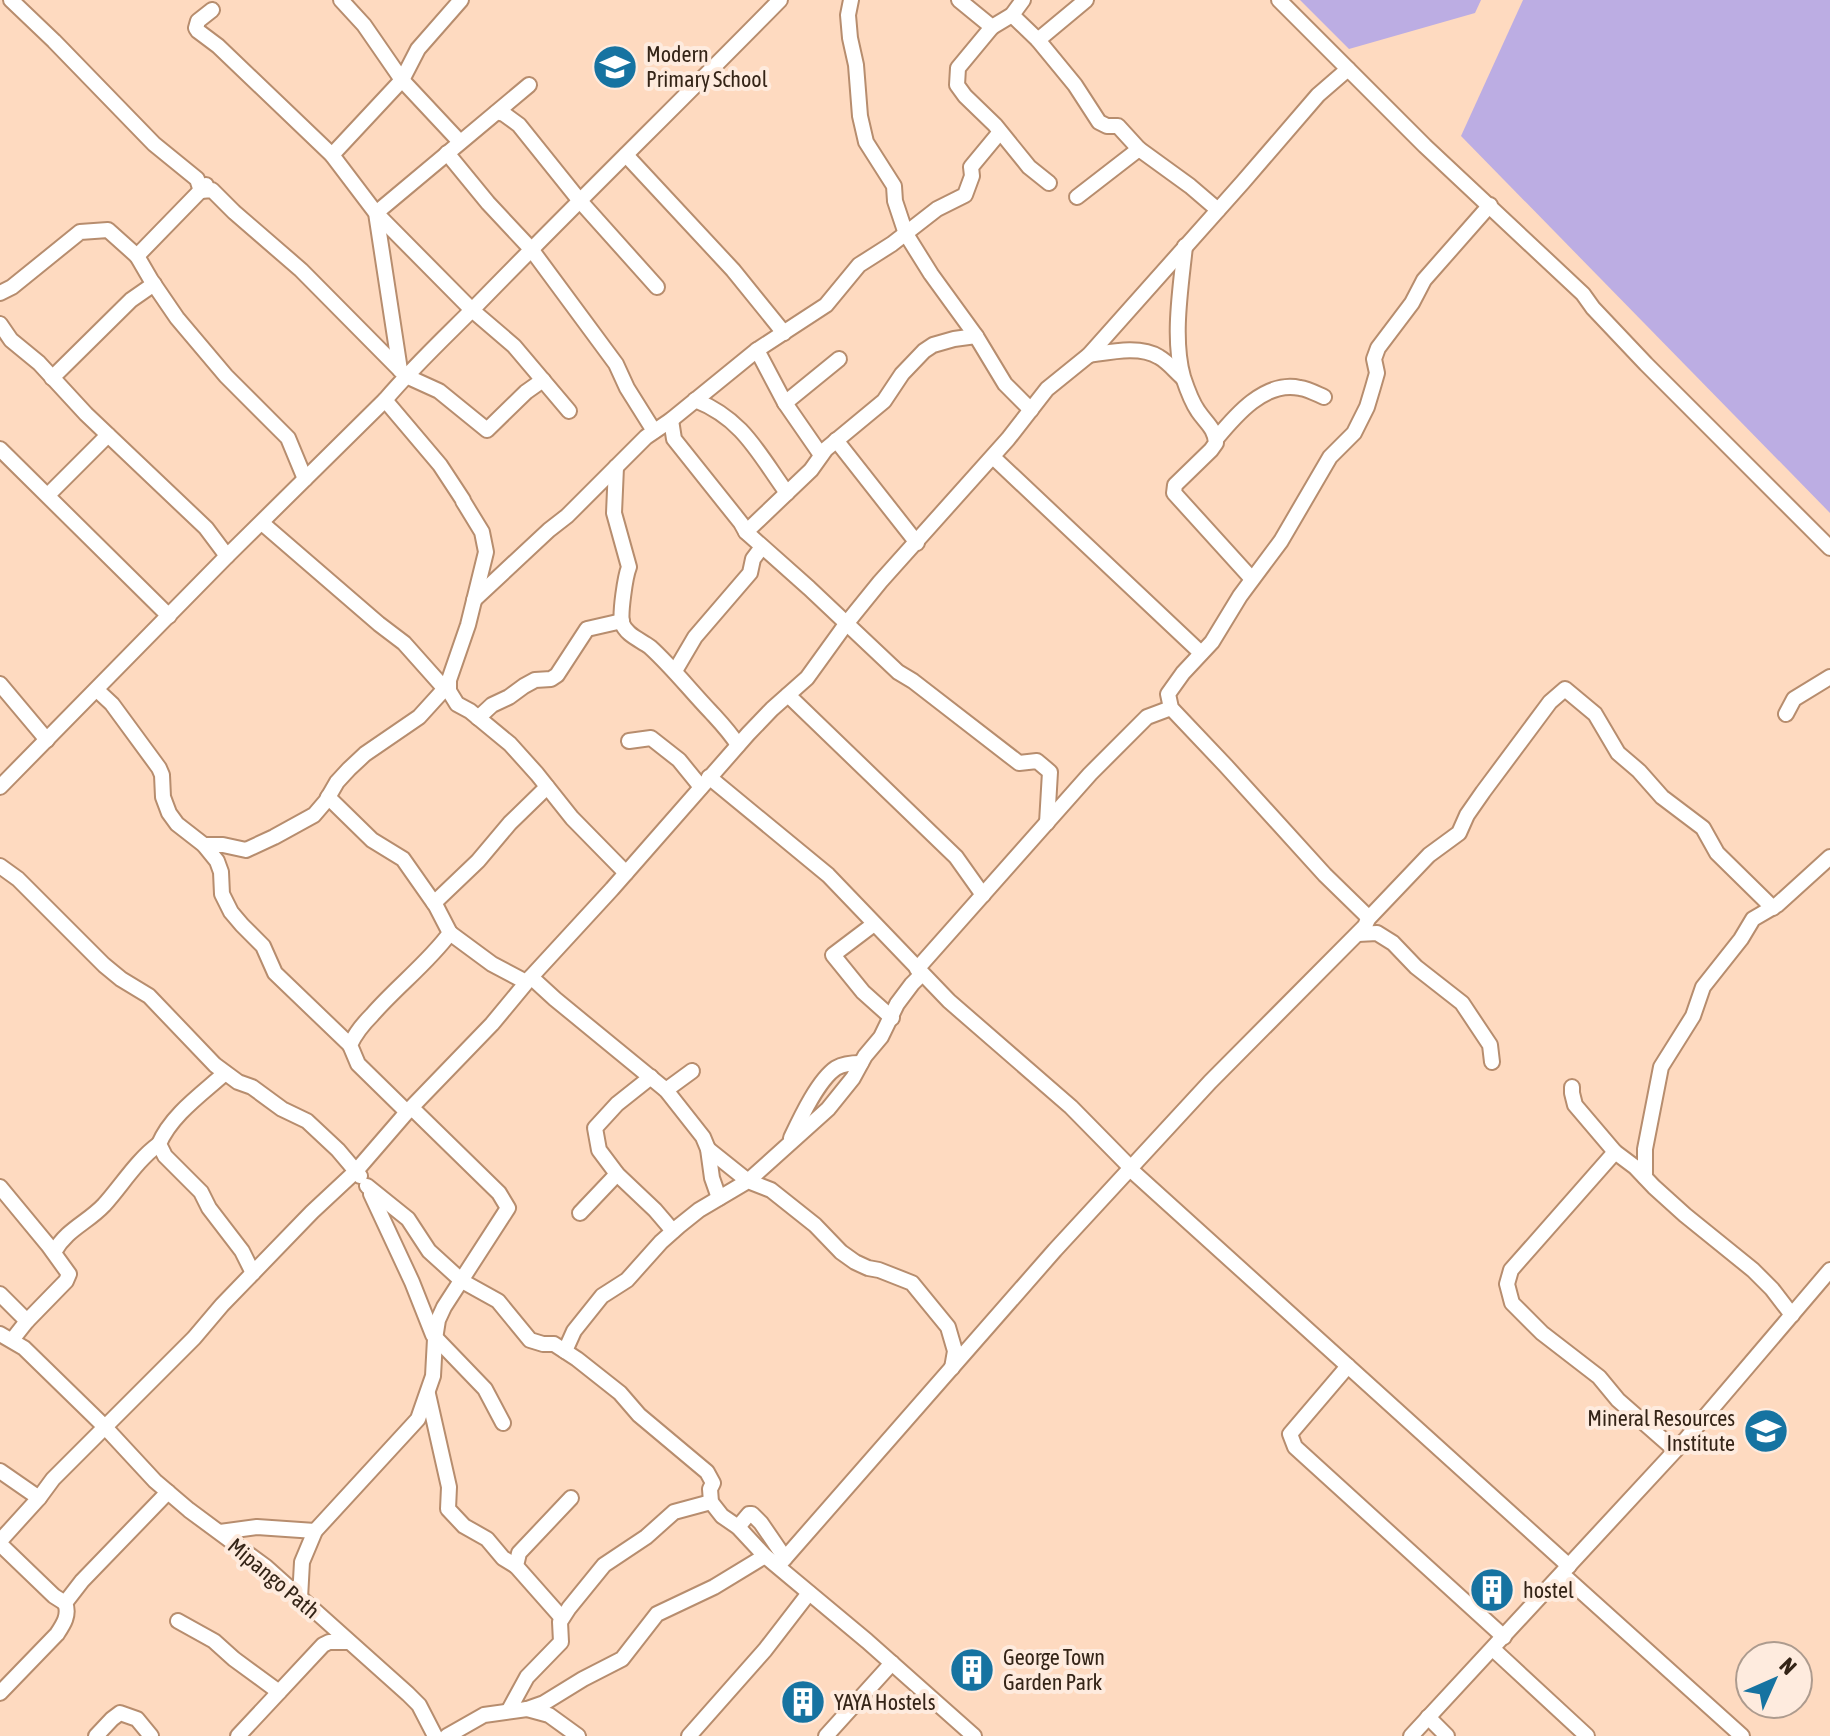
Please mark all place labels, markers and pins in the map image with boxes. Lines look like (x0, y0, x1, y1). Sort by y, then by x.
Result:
place label: Modern Primary School (646, 41, 768, 92)
school or university icon: Modern Primary School (591, 43, 639, 91)
place label: Mineral Resources Institute (1587, 1405, 1735, 1456)
school or university icon: Mineral Resources Institute (1742, 1407, 1790, 1455)
building icon: hostel (1468, 1566, 1516, 1614)
place label: hostel (1523, 1577, 1574, 1603)
place label: George Town Garden Park (1003, 1644, 1105, 1695)
building icon: George Town Garden Park (948, 1646, 996, 1694)
building icon: YAYA Hostels (779, 1678, 827, 1726)
place label: YAYA Hostels (834, 1689, 936, 1715)

